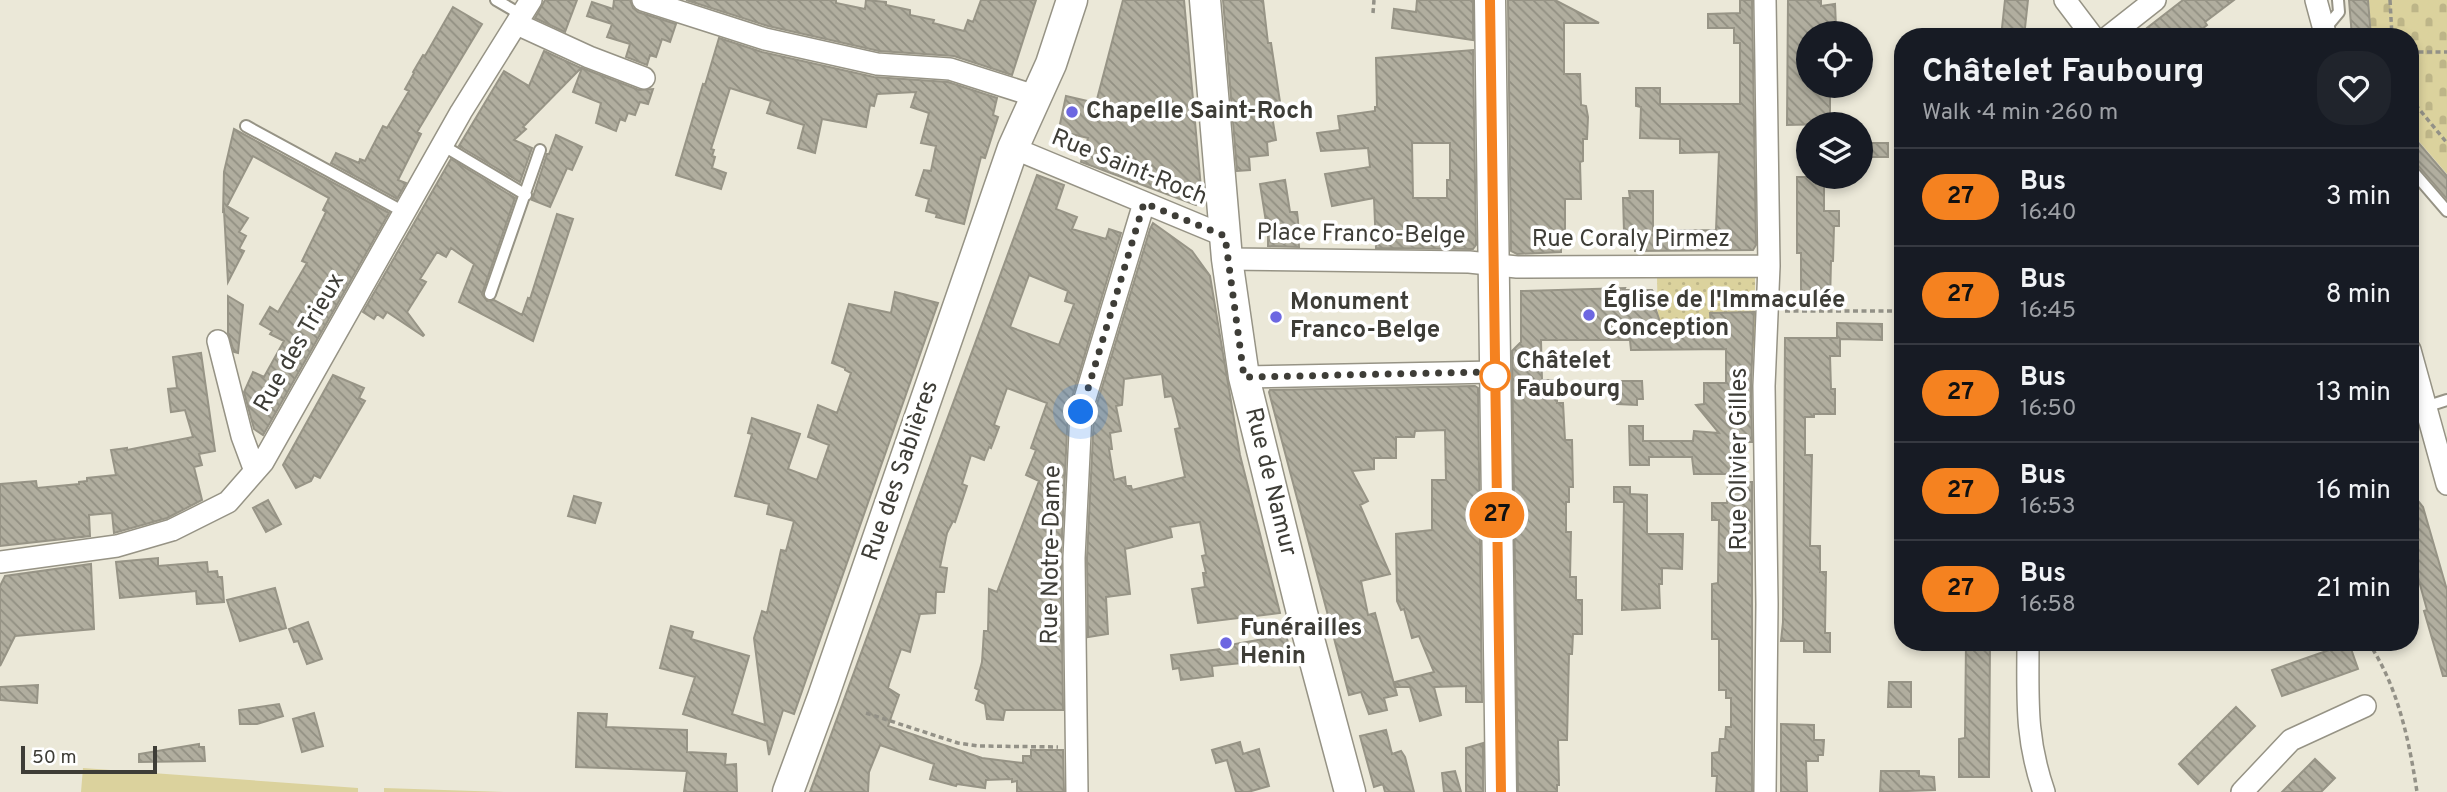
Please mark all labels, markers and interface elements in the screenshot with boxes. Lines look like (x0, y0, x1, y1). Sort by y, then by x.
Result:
map controls (1796, 21, 1873, 189)
button: locate (1796, 21, 1873, 98)
button: heart (2317, 51, 2391, 125)
text: Châtelet Faubourg (1922, 52, 2205, 94)
place label: Chapelle Saint-Roch (1086, 97, 1313, 127)
text: Walk · 4 min · 260 m (1922, 99, 2118, 128)
marker: Chapelle Saint-Roch (1064, 104, 1080, 120)
button: layers (1796, 112, 1873, 189)
street label: Rue Saint-Roch (1047, 123, 1211, 213)
text: Bus (2020, 166, 2066, 199)
text: 3 min (2326, 181, 2391, 214)
text: 27 (1947, 182, 1974, 212)
text: 16:40 (2020, 199, 2077, 228)
street label: Place Franco-Belge (1256, 218, 1466, 252)
street label: Rue Coraly Pirmez (1532, 225, 1730, 255)
text: Bus (2020, 264, 2066, 297)
street label: Rue des Trieux (248, 268, 352, 418)
text: 8 min (2326, 279, 2391, 312)
text: 27 (1947, 280, 1974, 310)
place label: Église de l'Immaculée Conception (1603, 284, 1845, 344)
place label: Monument Franco-Belge (1290, 288, 1440, 346)
text: 16:45 (2020, 297, 2076, 326)
marker: Église de l'Immaculée Conception (1581, 307, 1597, 323)
marker: Monument Franco-Belge (1268, 309, 1284, 325)
place label: Châtelet Faubourg (1516, 347, 1620, 405)
marker: Châtelet Faubourg (1480, 361, 1510, 391)
text: Bus (2020, 362, 2066, 395)
street label: Rue Olivier Gilles (1725, 367, 1755, 551)
street label: Rue des Sablières (856, 377, 946, 565)
text: 13 min (2316, 377, 2391, 410)
text: 27 (1947, 378, 1974, 408)
your location (1063, 394, 1098, 429)
text: 16:50 (2020, 395, 2077, 424)
street label: Rue de Namur (1237, 405, 1303, 559)
text: Bus (2020, 460, 2066, 493)
street label: Rue Notre-Dame (1035, 465, 1069, 645)
text: 16 min (2316, 475, 2391, 508)
text: 27 (1947, 476, 1974, 506)
line badge: 27 (1466, 492, 1528, 538)
text: 16:53 (2020, 493, 2076, 522)
text: 27 (1483, 500, 1511, 530)
text: Bus (2020, 558, 2066, 591)
text: 21 min (2316, 573, 2391, 606)
text: 27 (1947, 574, 1974, 604)
text: 16:58 (2020, 591, 2076, 620)
place label: Funérailles Henin (1240, 614, 1362, 672)
marker: Funérailles Henin (1218, 635, 1234, 651)
scale bar (21, 743, 158, 775)
text: 50 m (32, 746, 77, 770)

